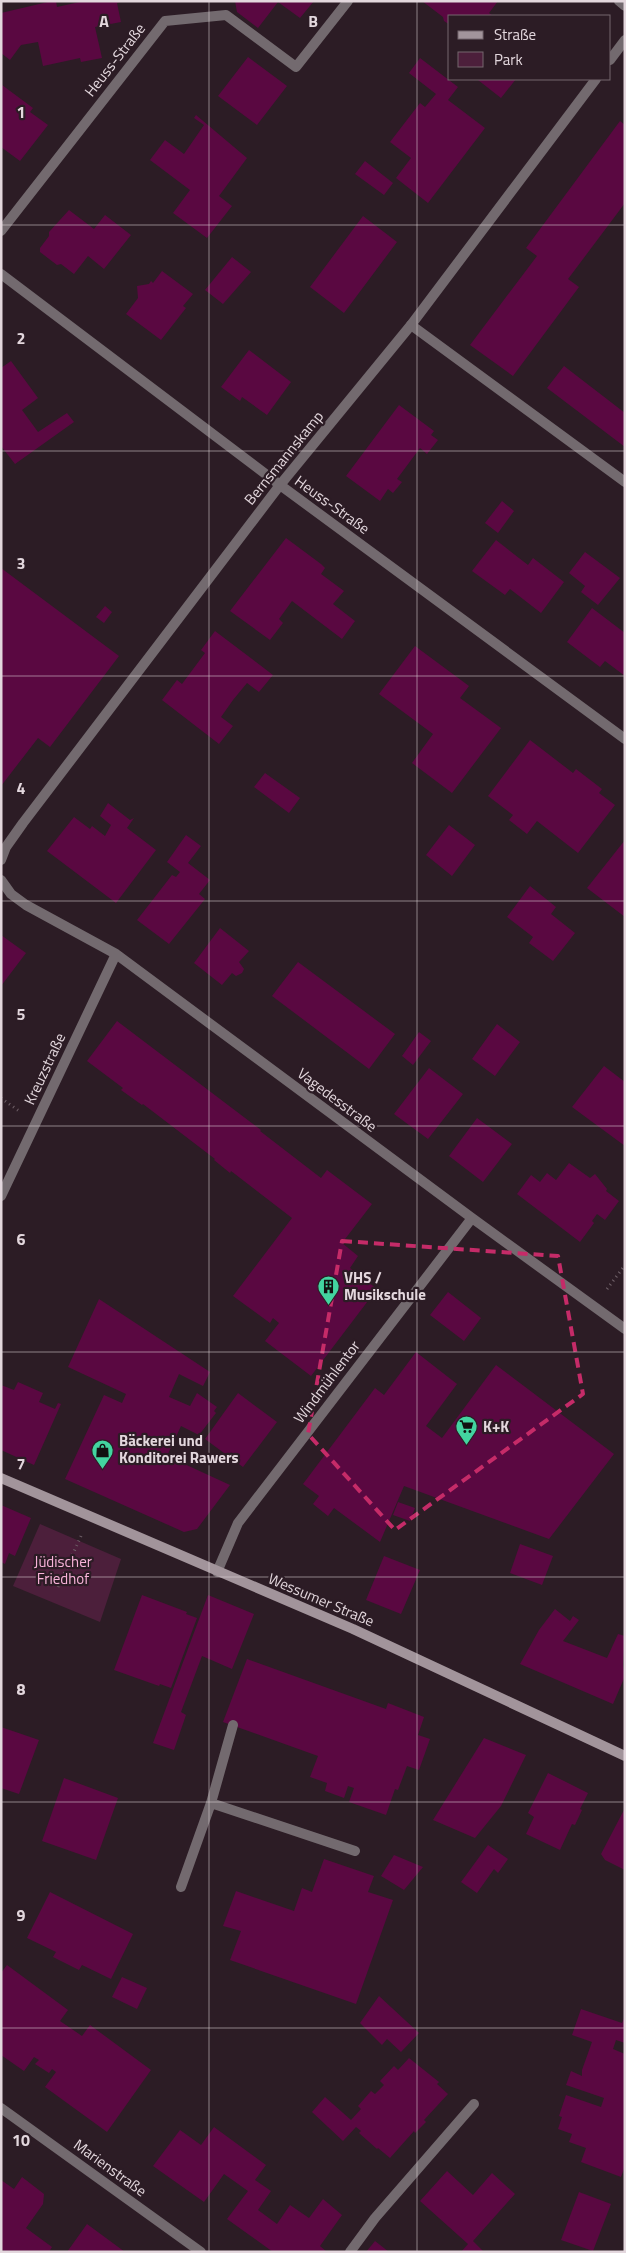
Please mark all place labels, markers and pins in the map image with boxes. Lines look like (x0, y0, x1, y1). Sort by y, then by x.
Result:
place label: VHS / Musikschule (344, 1266, 426, 1306)
building icon: VHS / Musikschule (316, 1275, 340, 1306)
supermarket icon: K+K (455, 1415, 479, 1446)
place label: K+K (483, 1415, 509, 1438)
place label: Bäckerei und Konditorei Rawers (119, 1429, 239, 1469)
shop icon: Bäckerei und Konditorei Rawers (91, 1438, 115, 1469)

